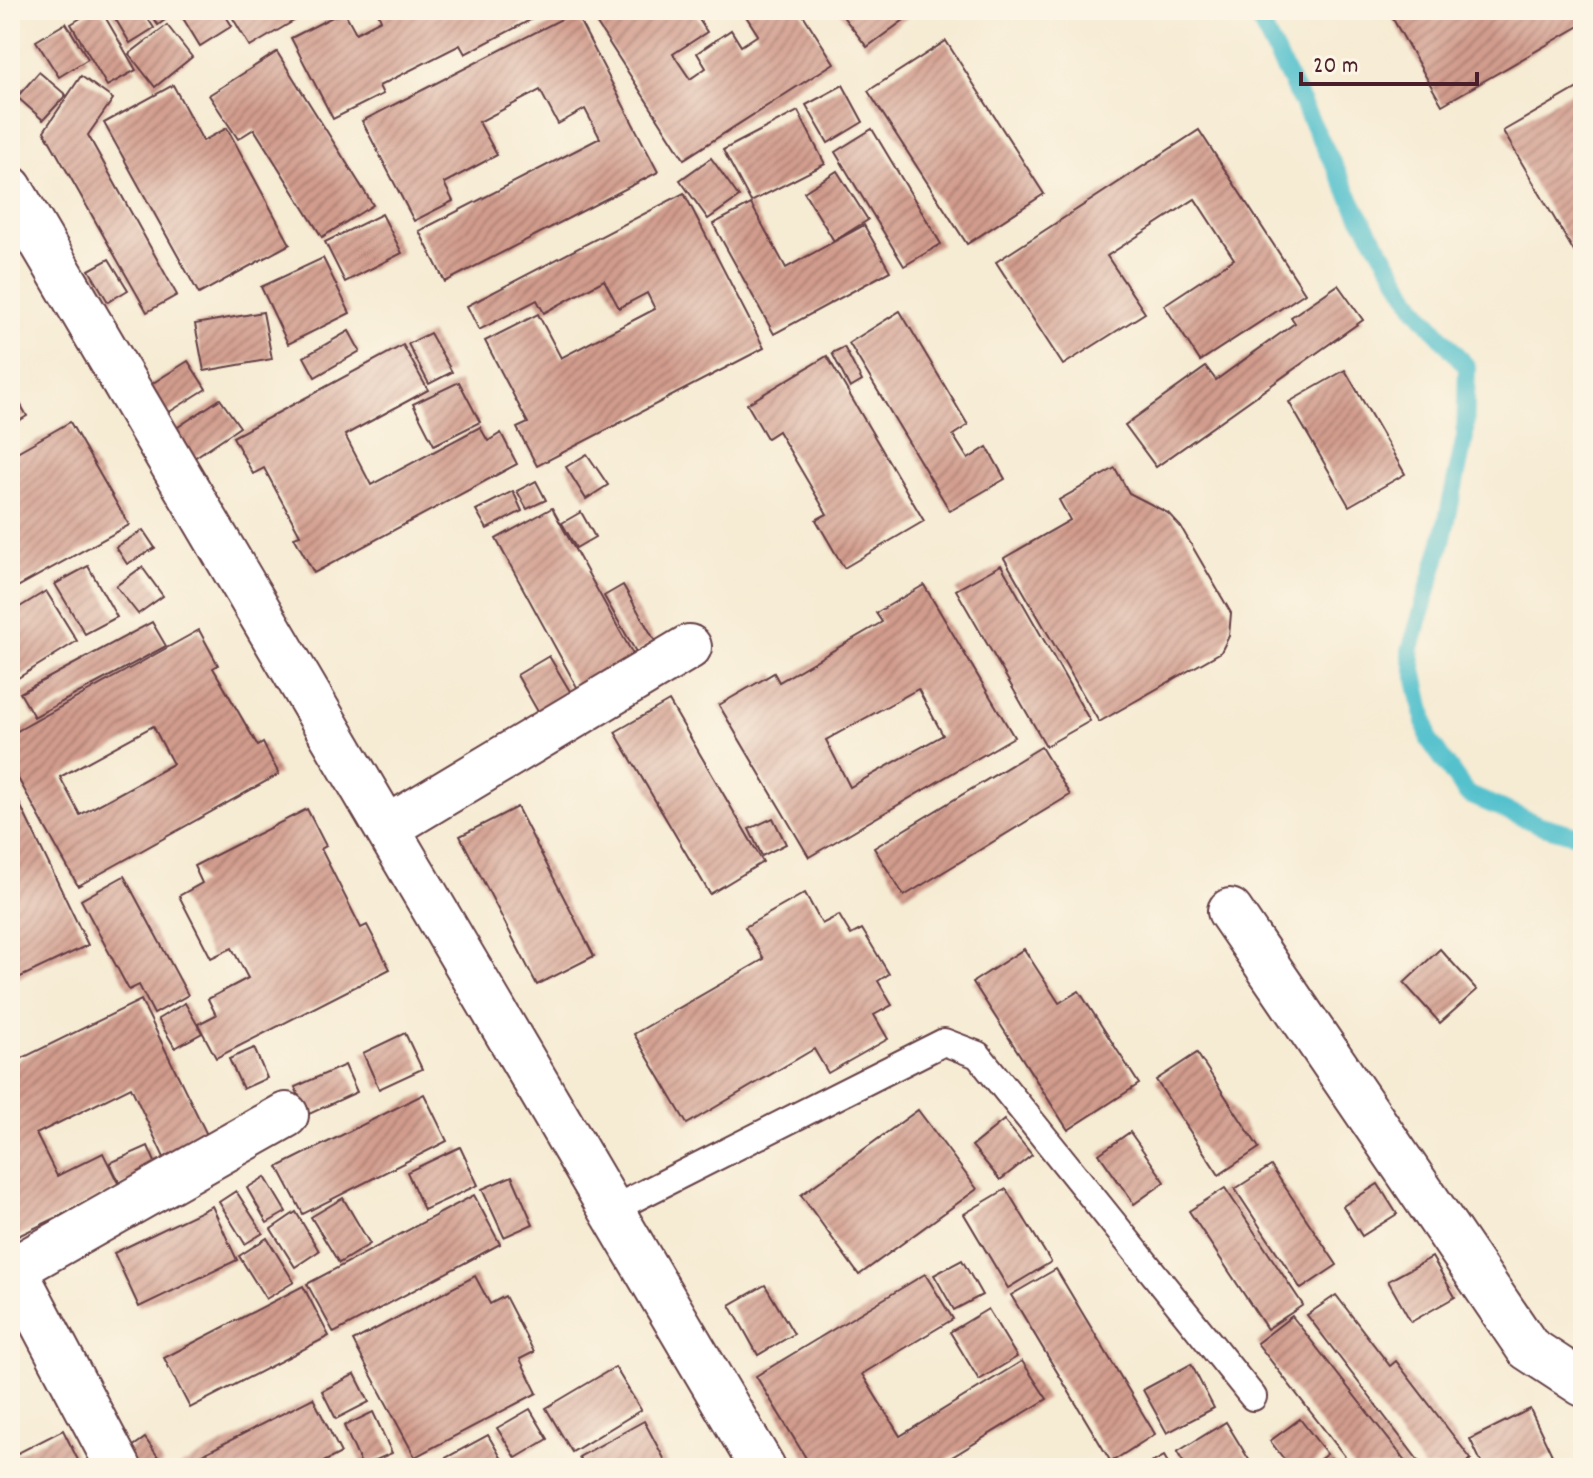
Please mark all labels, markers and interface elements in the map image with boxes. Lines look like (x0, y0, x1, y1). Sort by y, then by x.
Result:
scale bar (1301, 36, 1477, 86)
text: 20 m (1313, 50, 1359, 84)

